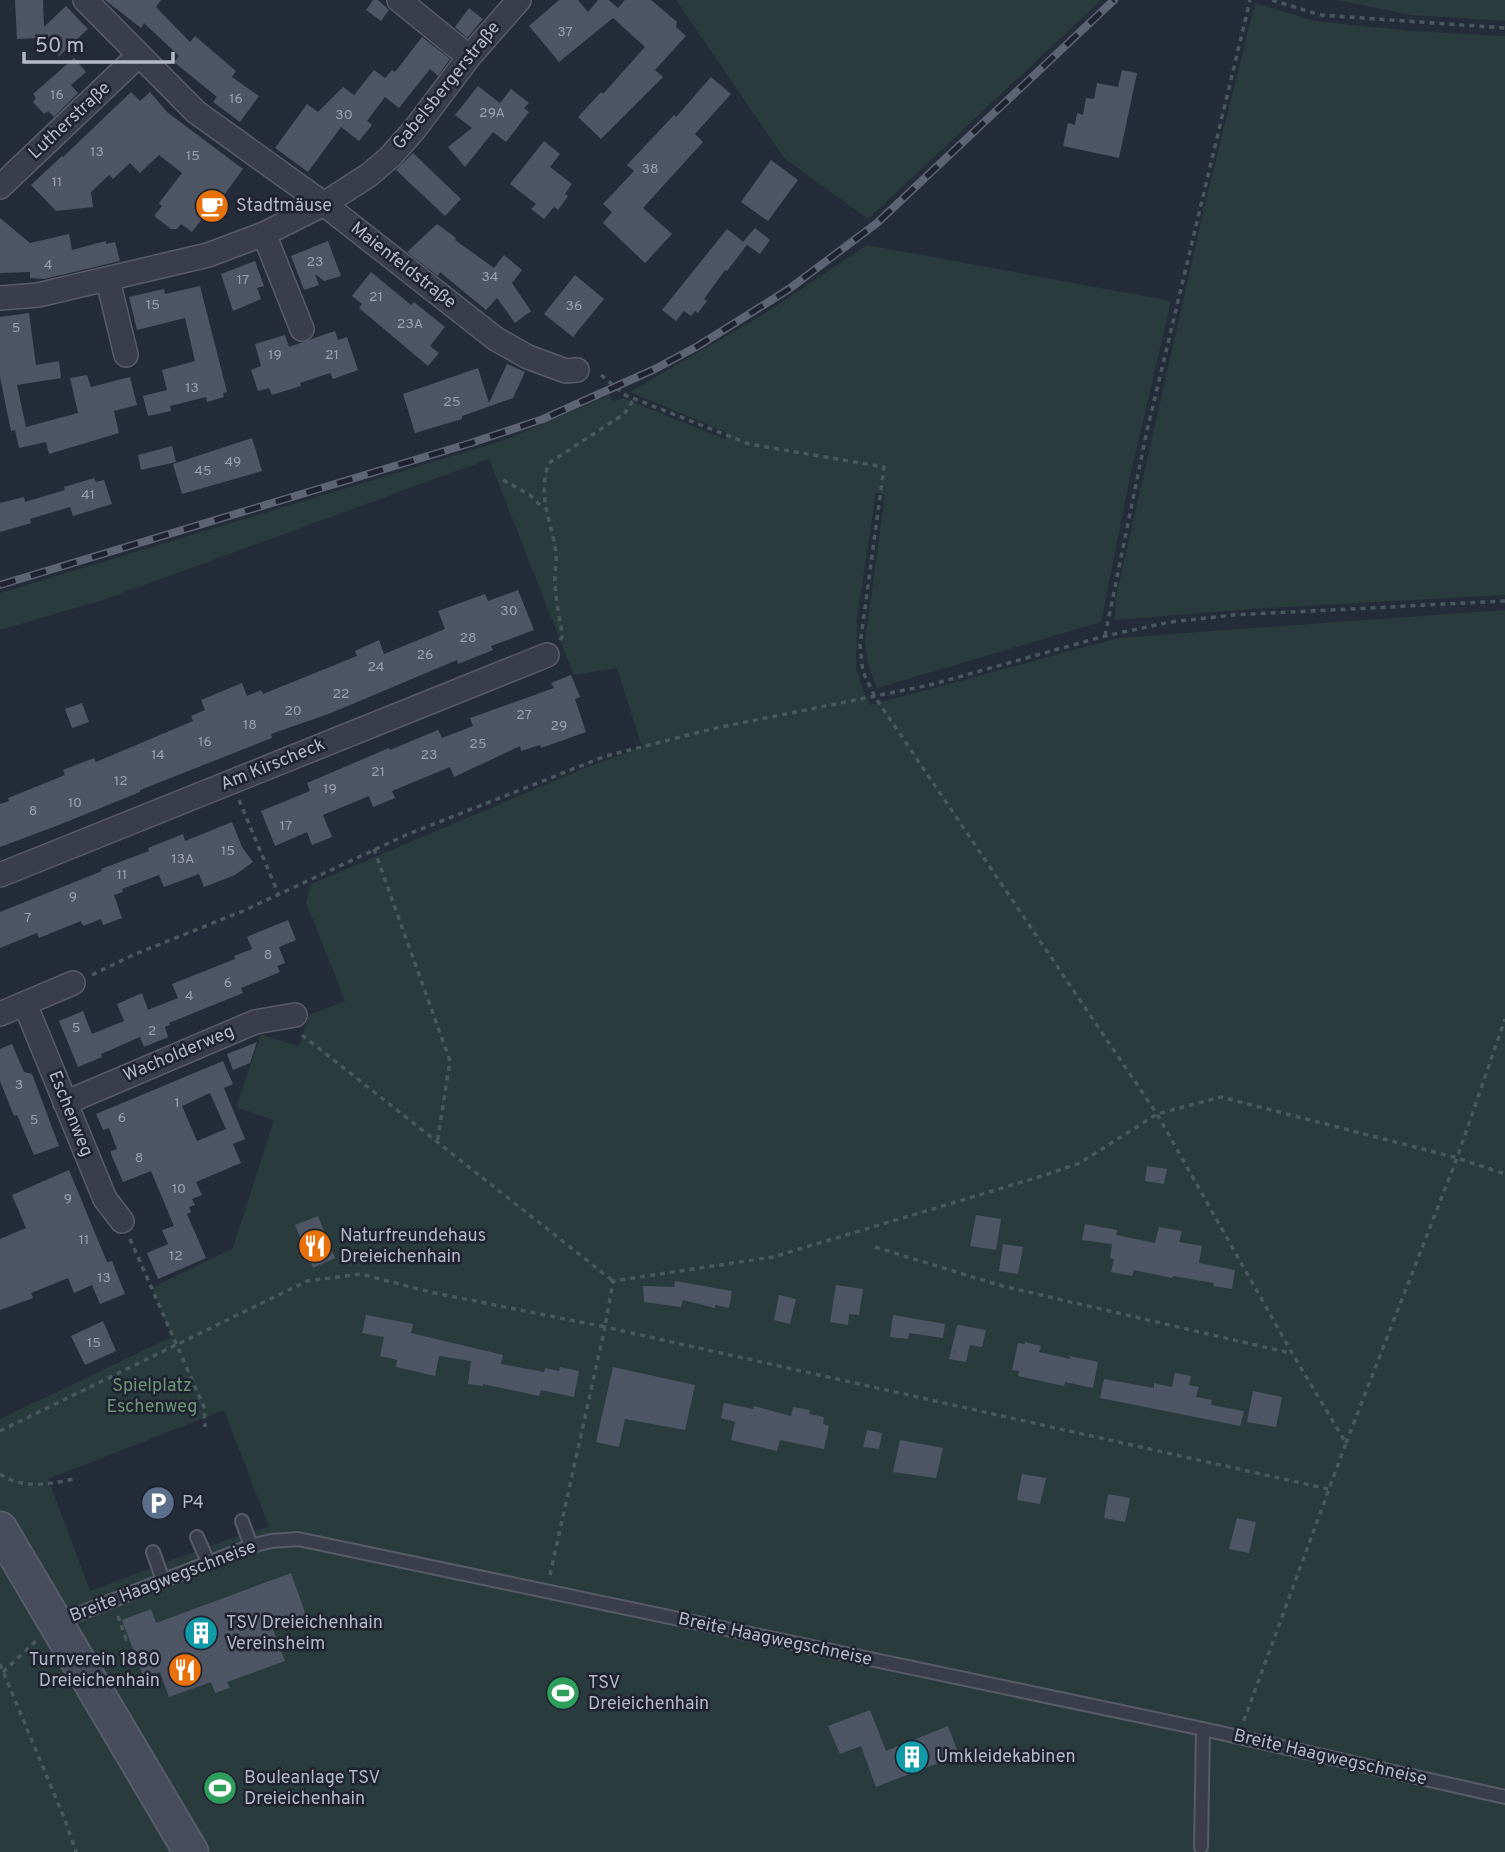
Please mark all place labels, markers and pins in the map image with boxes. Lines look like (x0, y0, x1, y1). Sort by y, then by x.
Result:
cafe icon: Stadtmäuse (193, 187, 231, 225)
place label: Stadtmäuse (236, 195, 332, 218)
place label: Naturfreundehaus Dreieichenhain (340, 1225, 486, 1269)
restaurant icon: Naturfreundehaus Dreieichenhain (296, 1227, 334, 1265)
parking icon: P4 (139, 1484, 177, 1522)
place label: P4 (182, 1492, 204, 1515)
place label: TSV Dreieichenhain Vereinsheim (226, 1612, 383, 1656)
building icon: TSV Dreieichenhain Vereinsheim (182, 1614, 220, 1652)
place label: Turnverein 1880 Dreieichenhain (29, 1649, 160, 1693)
restaurant icon: Turnverein 1880 Dreieichenhain (166, 1651, 204, 1689)
place label: TSV Dreieichenhain (588, 1672, 709, 1716)
sports icon: TSV Dreieichenhain (544, 1674, 582, 1712)
building icon: Umkleidekabinen (893, 1738, 931, 1776)
place label: Umkleidekabinen (936, 1746, 1076, 1769)
place label: Bouleanlage TSV Dreieichenhain (244, 1767, 380, 1811)
sports icon: Bouleanlage TSV Dreieichenhain (201, 1769, 239, 1807)

